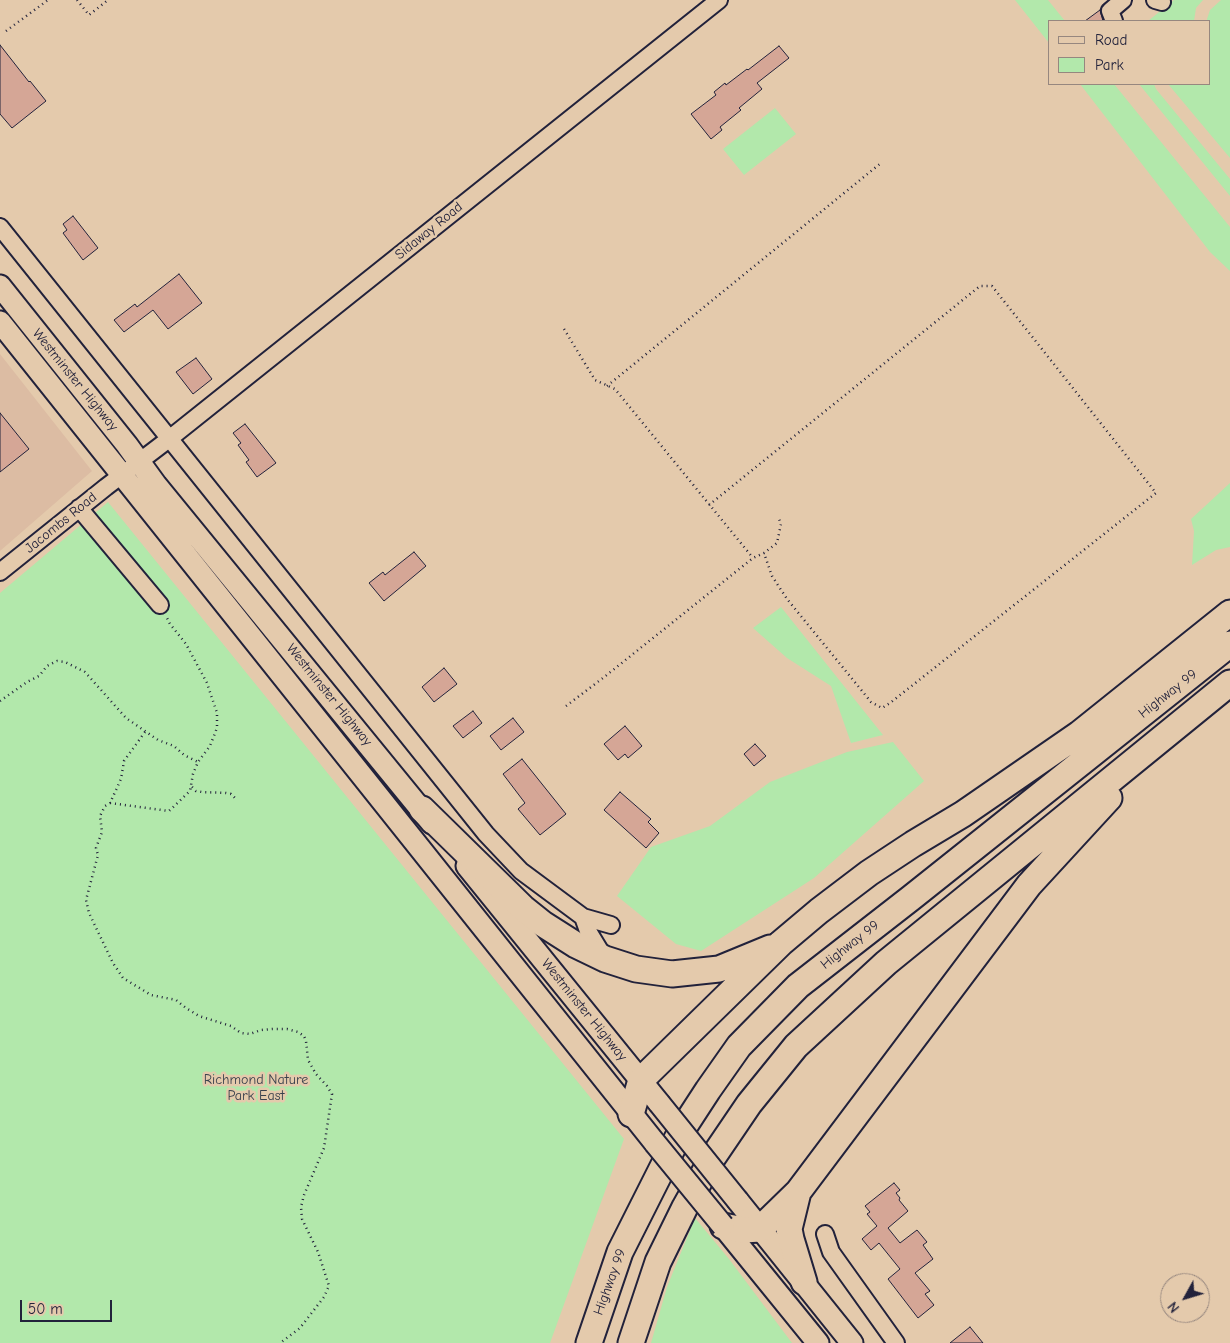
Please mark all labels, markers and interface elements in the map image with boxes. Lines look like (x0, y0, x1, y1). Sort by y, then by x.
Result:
legend (1048, 20, 1210, 85)
text: Road (1095, 31, 1127, 49)
text: Park (1095, 56, 1124, 74)
street label: Sidaway Road (392, 199, 466, 263)
street label: Westminster Highway (29, 325, 121, 435)
street label: Jacombs Road (22, 489, 100, 557)
street label: Westminster Highway (283, 640, 375, 750)
street label: Highway 99 (1135, 666, 1201, 722)
street label: Highway 99 (817, 917, 883, 973)
street label: Westminster Highway (538, 955, 630, 1065)
park label: Richmond Nature Park East (204, 1072, 308, 1104)
street label: Highway 99 (590, 1247, 630, 1317)
north arrow (1160, 1273, 1210, 1323)
scale bar (22, 1290, 115, 1322)
text: N (1164, 1298, 1183, 1316)
text: 50 m (28, 1300, 63, 1318)

